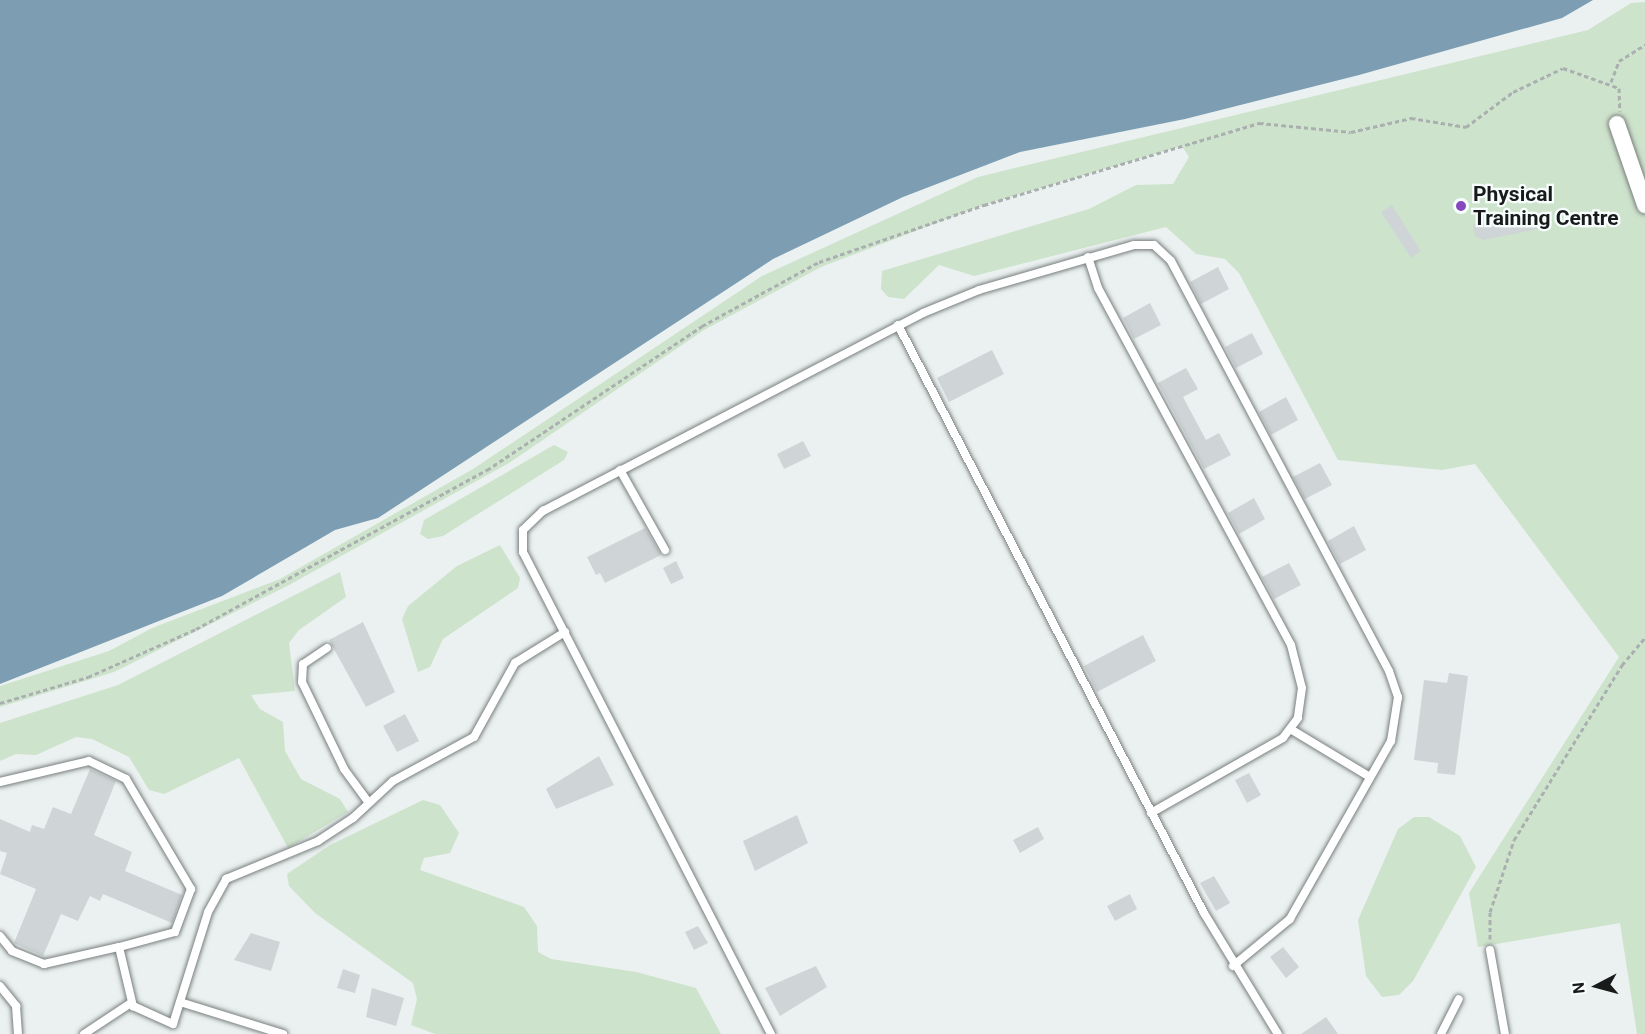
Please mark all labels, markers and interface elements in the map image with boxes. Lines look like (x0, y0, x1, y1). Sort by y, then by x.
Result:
place label: Physical Training Centre (1473, 181, 1619, 231)
marker: Physical Training Centre (1454, 199, 1468, 213)
north arrow (1567, 956, 1627, 1016)
text: N (1569, 981, 1589, 995)

